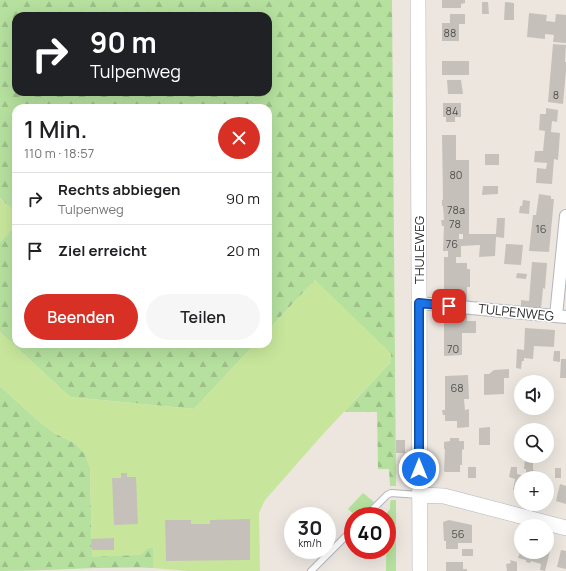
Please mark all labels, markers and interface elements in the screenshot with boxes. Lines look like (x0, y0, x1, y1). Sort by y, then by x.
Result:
text: 90 m (90, 23, 157, 61)
house number: 88 (444, 25, 456, 40)
icon: right (24, 28, 76, 80)
text: Tulpenweg (90, 59, 181, 83)
house number: 8 (553, 87, 559, 102)
house number: 84 (446, 103, 458, 118)
text: 1 Min. (24, 112, 87, 145)
button: close (218, 117, 260, 159)
text: 110 m · 18:57 (24, 144, 94, 162)
house number: 80 (449, 167, 463, 182)
text: Rechts abbiegen (58, 179, 180, 200)
icon: right (24, 188, 46, 210)
text: 90 m (226, 188, 260, 209)
text: Tulpenweg (58, 200, 124, 218)
house number: 78a (447, 202, 465, 217)
street label: THULEWEG (410, 216, 428, 284)
house number: 78 (449, 216, 461, 231)
house number: 16 (535, 221, 547, 236)
house number: 76 (446, 236, 458, 251)
icon: arrive (24, 240, 46, 262)
text: Ziel erreicht (58, 240, 147, 261)
text: 20 m (227, 240, 260, 261)
pin (432, 289, 466, 323)
button: Beenden (24, 294, 138, 340)
button: Teilen (146, 294, 260, 340)
icon: arrive (438, 295, 460, 317)
street label: TULPENWEG (477, 299, 555, 325)
house number: 70 (447, 341, 459, 356)
map controls (514, 375, 554, 559)
button: sound (514, 375, 554, 415)
house number: 68 (450, 380, 464, 395)
button: search (514, 423, 554, 463)
position arrow (398, 448, 440, 490)
button: + (514, 471, 554, 511)
speed limit sign: 40 (344, 507, 396, 559)
text: 30 (298, 514, 322, 541)
button: − (514, 519, 554, 559)
house number: 56 (451, 526, 465, 541)
text: km/h (298, 536, 322, 550)

